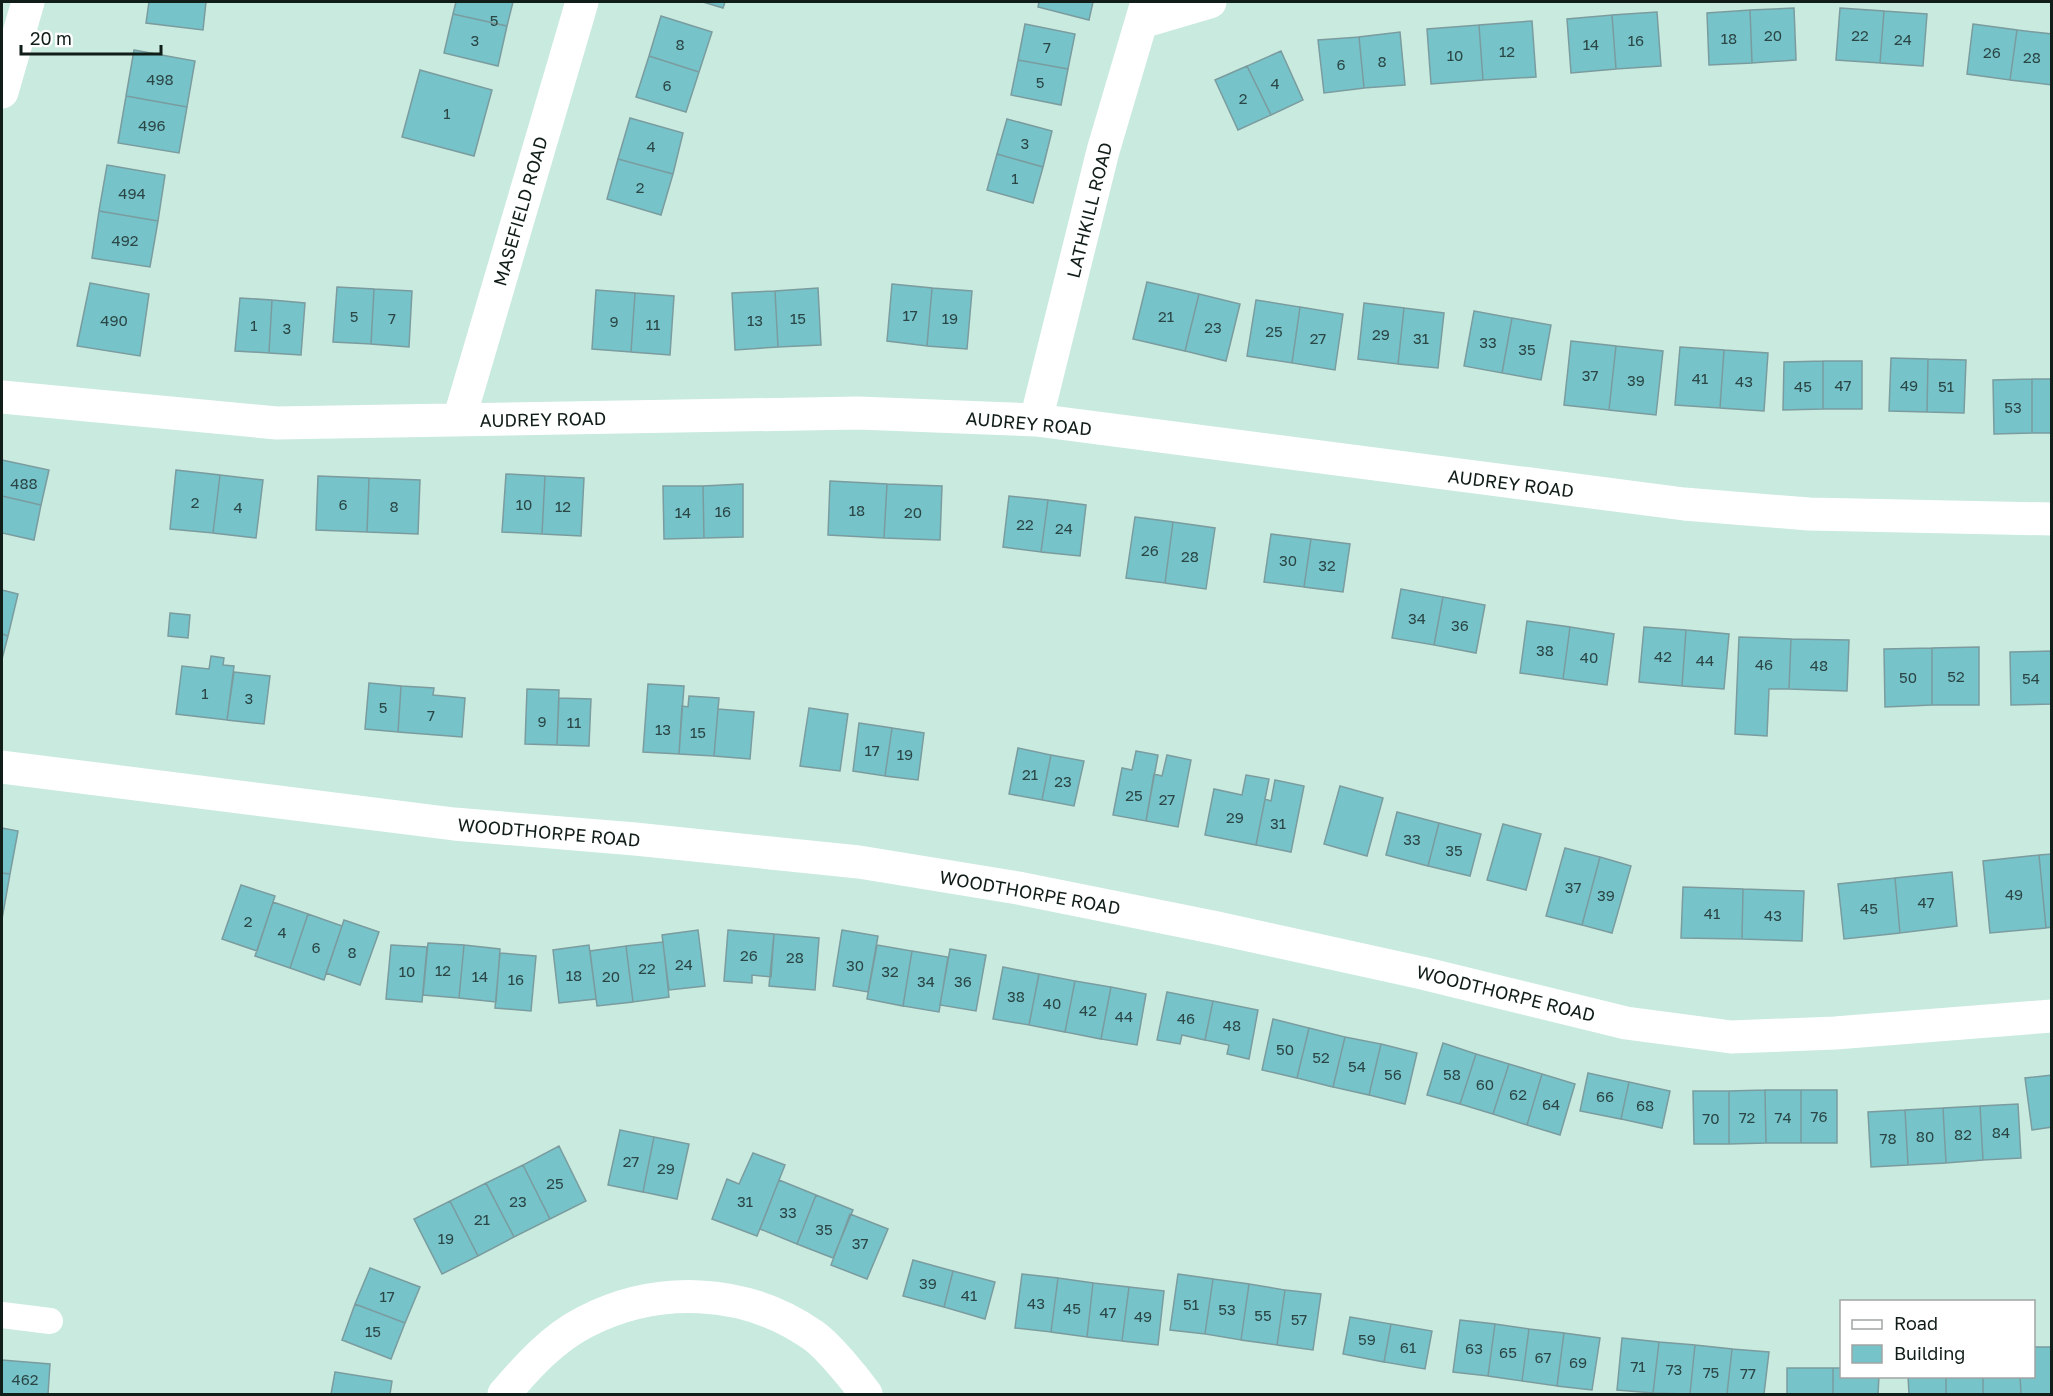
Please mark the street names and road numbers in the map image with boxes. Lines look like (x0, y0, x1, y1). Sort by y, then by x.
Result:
street label: MASEFIELD ROAD (488, 134, 552, 288)
street label: LATHKILL ROAD (1061, 140, 1117, 280)
street label: AUDREY ROAD (480, 407, 606, 431)
street label: AUDREY ROAD (965, 407, 1093, 439)
street label: AUDREY ROAD (1447, 464, 1575, 502)
street label: WOODTHORPE ROAD (457, 813, 641, 851)
street label: WOODTHORPE ROAD (938, 865, 1122, 919)
street label: WOODTHORPE ROAD (1414, 960, 1598, 1026)

